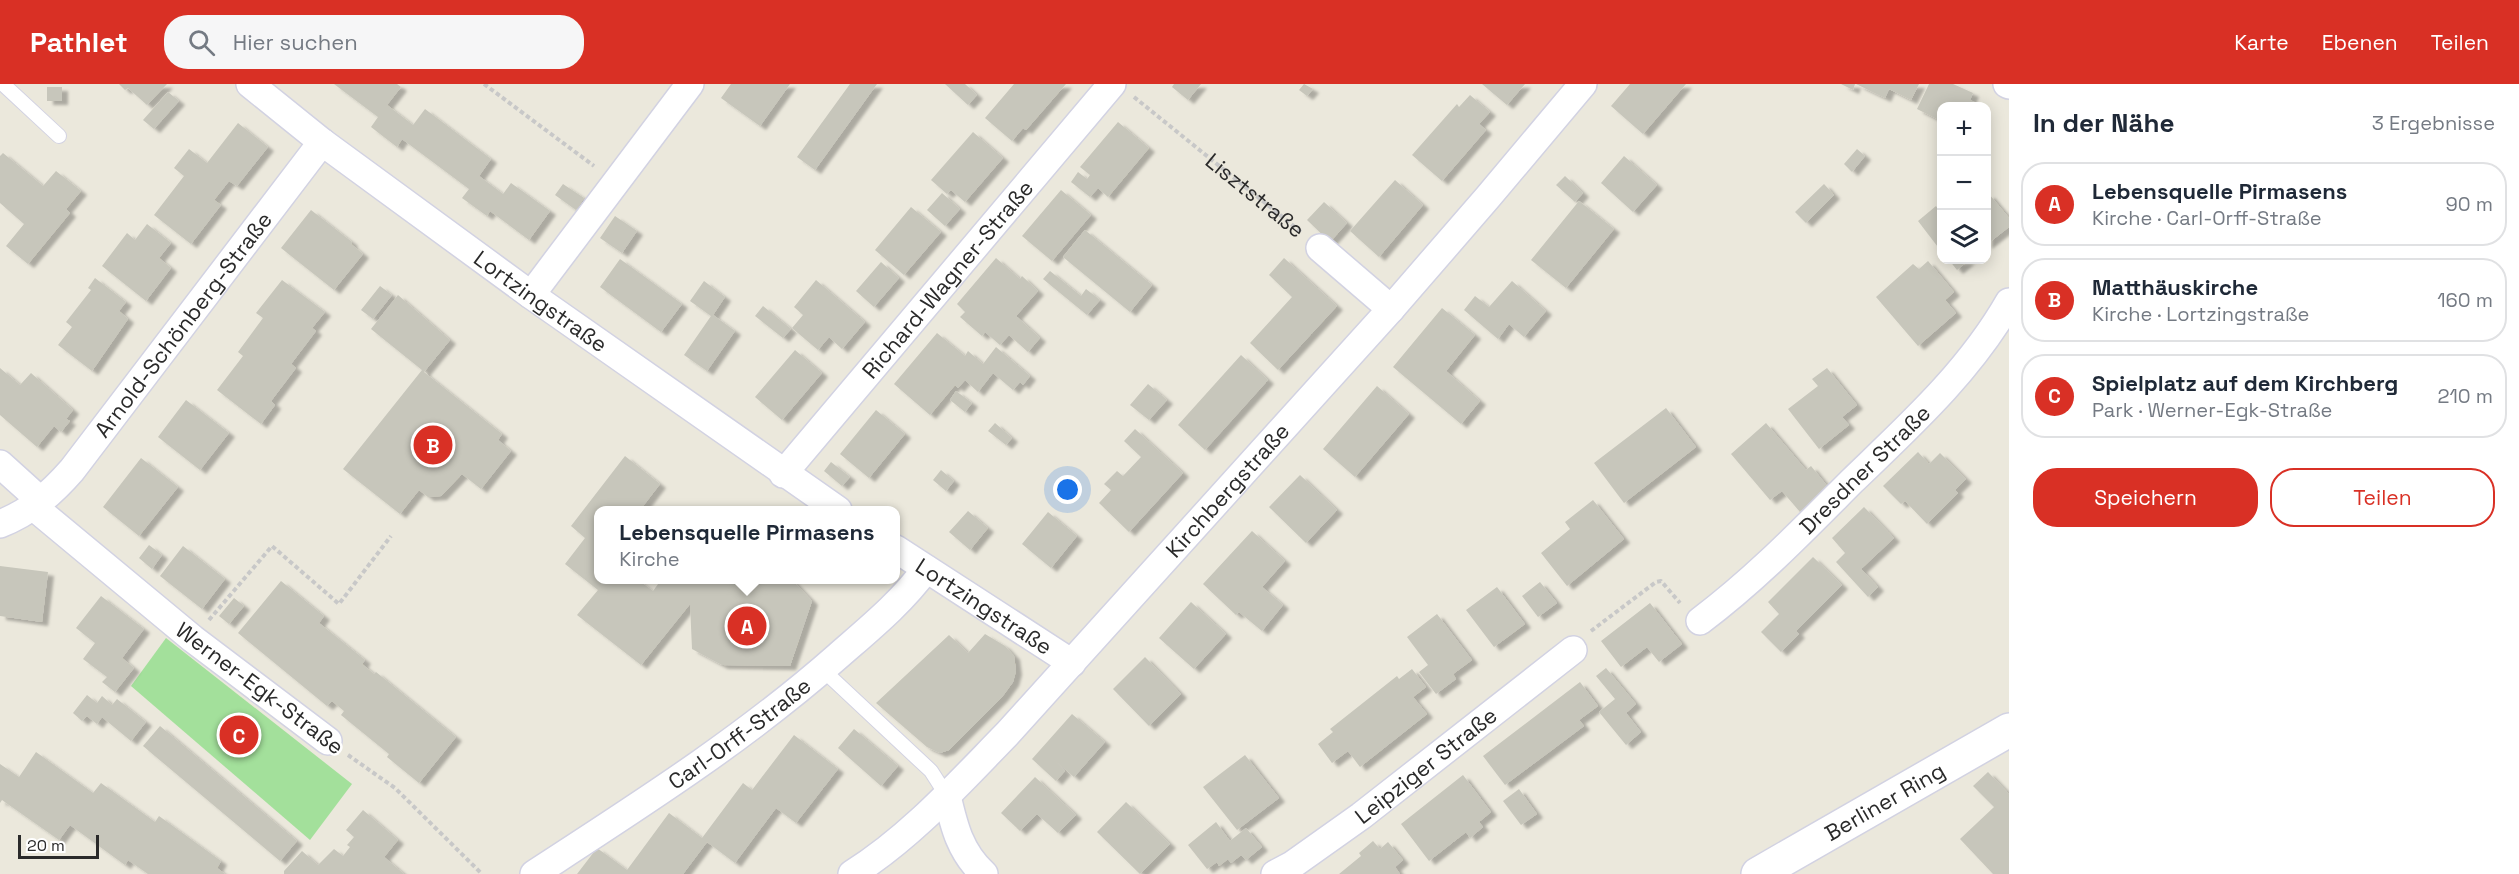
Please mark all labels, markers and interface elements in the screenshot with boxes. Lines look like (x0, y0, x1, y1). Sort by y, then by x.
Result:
search box (164, 15, 584, 69)
text: Pathlet (30, 24, 128, 60)
icon: search (185, 26, 218, 59)
text: Hier suchen (233, 28, 358, 56)
text: Karte (2234, 29, 2289, 56)
text: Ebenen (2322, 29, 2398, 56)
text: Teilen (2431, 29, 2489, 56)
map controls (1937, 102, 1991, 264)
button: + (1937, 102, 1991, 156)
text: In der Nähe (2033, 106, 2174, 140)
text: 3 Ergebnisse (2372, 110, 2495, 136)
street label: Lisztstraße (1200, 147, 1311, 244)
button: − (1937, 156, 1991, 210)
street label: Richard-Wagner-Straße (856, 174, 1039, 384)
text: Lebensquelle Pirmasens (2092, 177, 2347, 205)
text: A (2048, 191, 2061, 217)
text: 90 m (2446, 191, 2493, 217)
text: Kirche · Carl-Orff-Straße (2092, 205, 2322, 231)
street label: Arnold-Schönberg-Straße (88, 206, 278, 443)
button: layers (1937, 210, 1991, 264)
street label: Lortzingstraße (469, 244, 613, 358)
text: Matthäuskirche (2092, 273, 2258, 301)
text: B (2048, 287, 2061, 313)
text: 160 m (2437, 287, 2493, 313)
text: Kirche · Lortzingstraße (2092, 301, 2309, 327)
text: Spielplatz auf dem Kirchberg (2092, 369, 2398, 397)
text: C (2048, 383, 2061, 409)
text: 210 m (2437, 383, 2493, 409)
text: Park · Werner-Egk-Straße (2092, 397, 2332, 423)
street label: Dresdner Straße (1793, 399, 1936, 540)
street label: Kirchbergstraße (1159, 417, 1295, 563)
pin: B (414, 422, 452, 468)
button: Speichern (2033, 468, 2258, 527)
button: Teilen (2270, 468, 2495, 527)
your location (1053, 475, 1082, 504)
popup (594, 506, 900, 584)
text: Lebensquelle Pirmasens (619, 518, 875, 546)
text: Kirche (619, 546, 680, 572)
street label: Lortzingstraße (910, 552, 1058, 661)
pin: A (728, 604, 766, 648)
street label: Werner-Egk-Straße (170, 616, 350, 760)
street label: Carl-Orff-Straße (663, 671, 817, 796)
street label: Leipziger Straße (1349, 701, 1502, 830)
pin: C (220, 712, 258, 758)
street label: Berliner Ring (1820, 756, 1950, 847)
scale bar (18, 832, 99, 860)
text: 20 m (27, 835, 65, 856)

